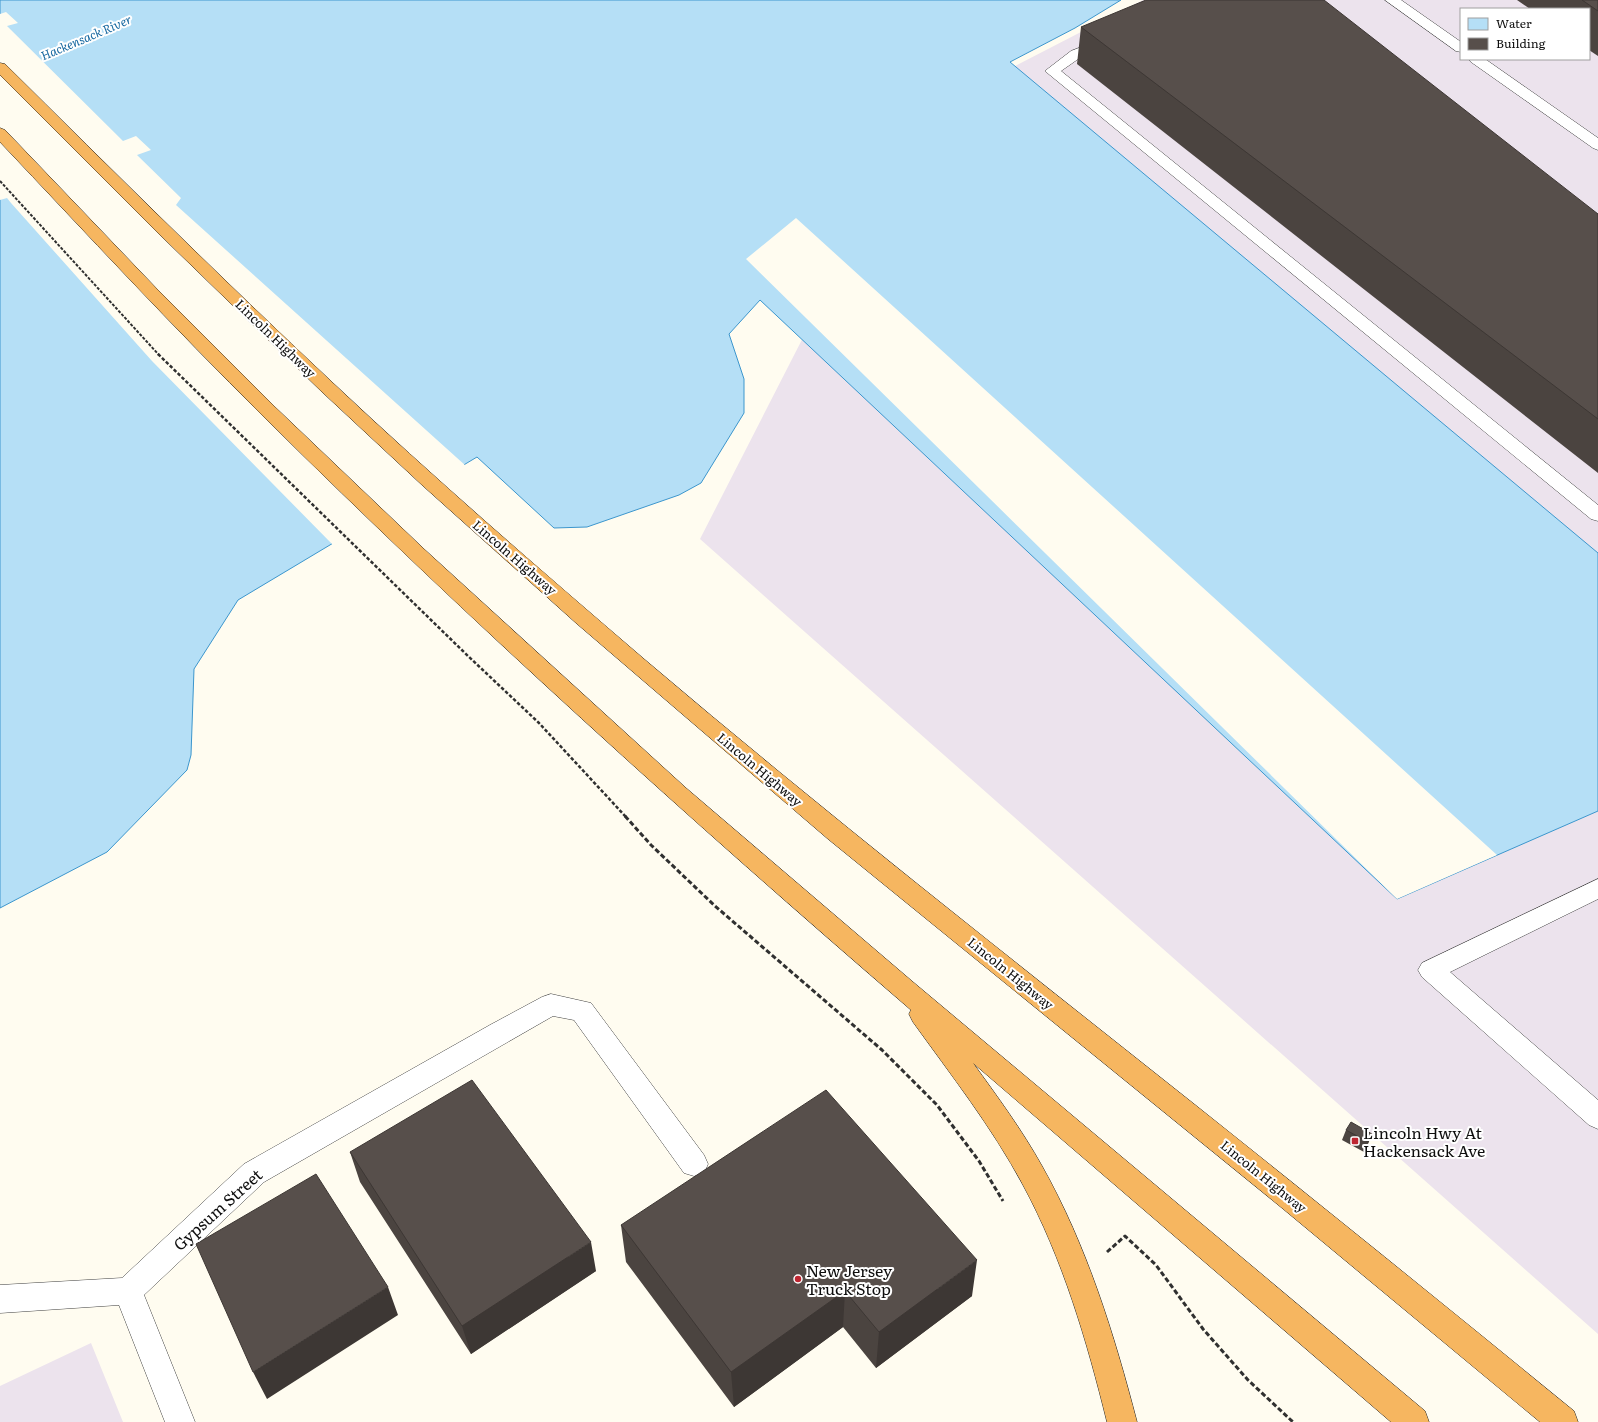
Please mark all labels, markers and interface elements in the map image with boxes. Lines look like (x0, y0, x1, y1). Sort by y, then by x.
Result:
legend (1460, 8, 1590, 60)
water label: Hackensack River (38, 10, 134, 64)
text: Water (1496, 14, 1532, 32)
text: Building (1496, 34, 1546, 52)
street label: Lincoln Highway (231, 294, 321, 382)
street label: Lincoln Highway (469, 515, 562, 599)
street label: Lincoln Highway (713, 728, 807, 811)
street label: Lincoln Highway (964, 932, 1058, 1014)
place label: Lincoln Hwy At Hackensack Ave (1363, 1120, 1485, 1162)
street label: Lincoln Highway (1217, 1135, 1311, 1217)
marker: Lincoln Hwy At Hackensack Ave (1350, 1136, 1360, 1146)
street label: Gypsum Street (167, 1162, 267, 1256)
place label: New Jersey Truck Stop (806, 1258, 893, 1300)
marker: New Jersey Truck Stop (793, 1274, 803, 1284)

